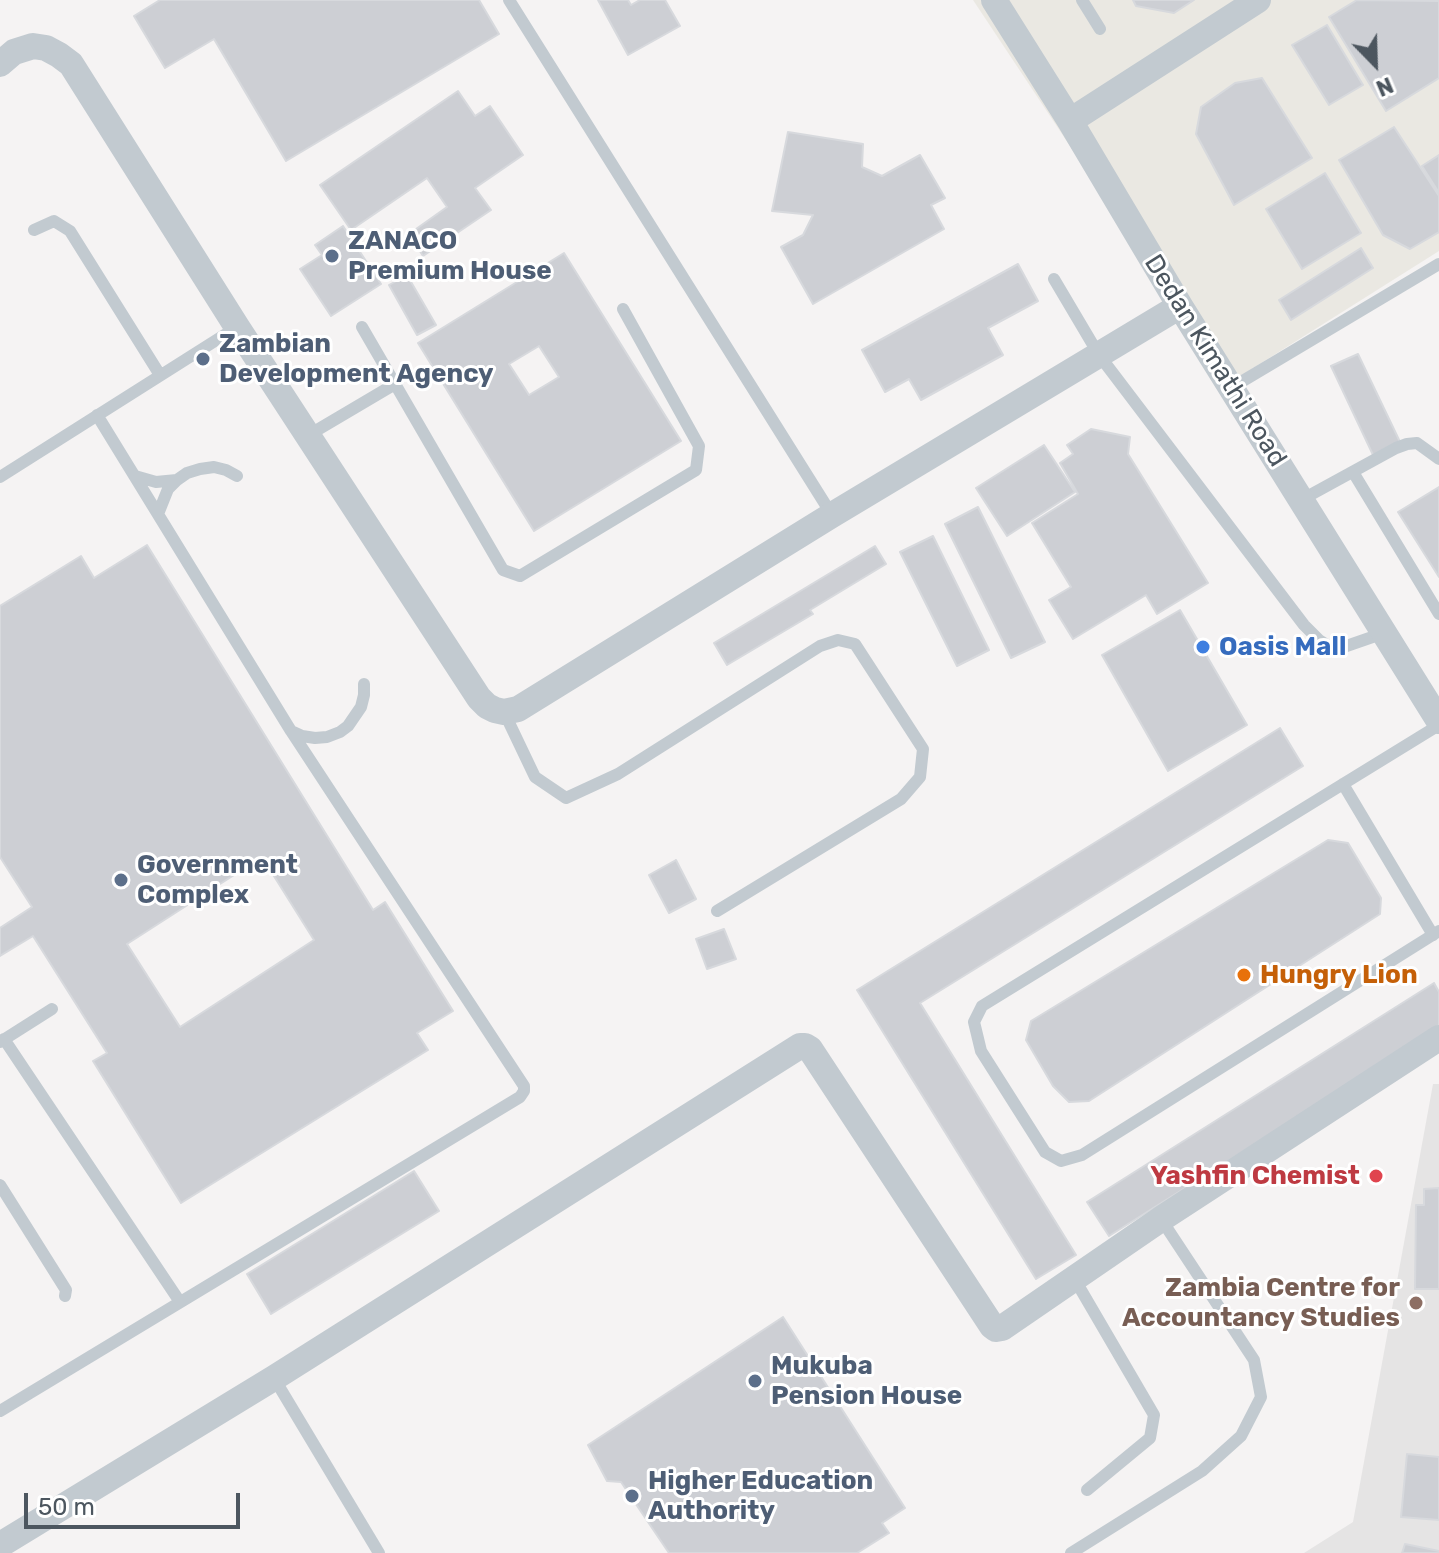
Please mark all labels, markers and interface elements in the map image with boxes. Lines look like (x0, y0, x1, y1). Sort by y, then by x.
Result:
north arrow (1335, 24, 1415, 104)
text: N (1372, 71, 1397, 102)
place label: ZANACO Premium House (348, 225, 552, 286)
marker: ZANACO Premium House (323, 247, 341, 265)
street label: Dedan Kimathi Road (1137, 249, 1293, 473)
place label: Zambian Development Agency (219, 328, 494, 390)
marker: Zambian Development Agency (194, 350, 212, 368)
place label: Oasis Mall (1219, 631, 1346, 663)
marker: Oasis Mall (1194, 638, 1212, 656)
place label: Government Complex (137, 849, 298, 910)
marker: Government Complex (112, 871, 130, 889)
place label: Hungry Lion (1260, 959, 1418, 991)
marker: Hungry Lion (1235, 966, 1253, 984)
place label: Yashfin Chemist (1150, 1160, 1360, 1192)
marker: Yashfin Chemist (1367, 1167, 1385, 1185)
place label: Zambia Centre for Accountancy Studies (1122, 1272, 1400, 1334)
marker: Zambia Centre for Accountancy Studies (1407, 1294, 1425, 1312)
place label: Mukuba Pension House (771, 1350, 962, 1412)
marker: Mukuba Pension House (746, 1372, 764, 1390)
place label: Higher Education Authority (648, 1465, 873, 1526)
scale bar (28, 1477, 244, 1527)
marker: Higher Education Authority (623, 1487, 641, 1505)
text: 50 m (38, 1493, 95, 1521)

